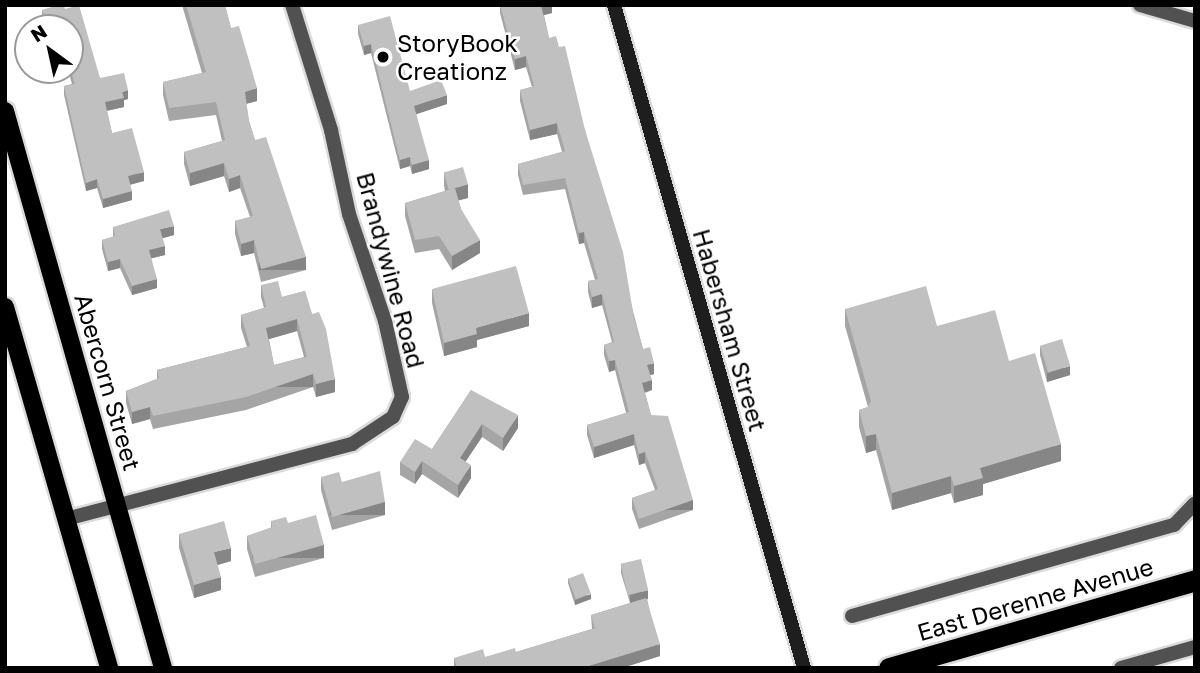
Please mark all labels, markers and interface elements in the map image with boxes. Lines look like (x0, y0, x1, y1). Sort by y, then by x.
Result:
north arrow (14, 14, 84, 84)
text: N (26, 19, 51, 46)
place label: StoryBook Creationz (397, 29, 518, 85)
marker: StoryBook Creationz (375, 49, 391, 65)
street label: Brandywine Road (351, 169, 431, 371)
street label: Habersham Street (687, 226, 773, 434)
street label: Abercorn Street (69, 290, 147, 474)
street label: East Derenne Avenue (914, 552, 1156, 646)

